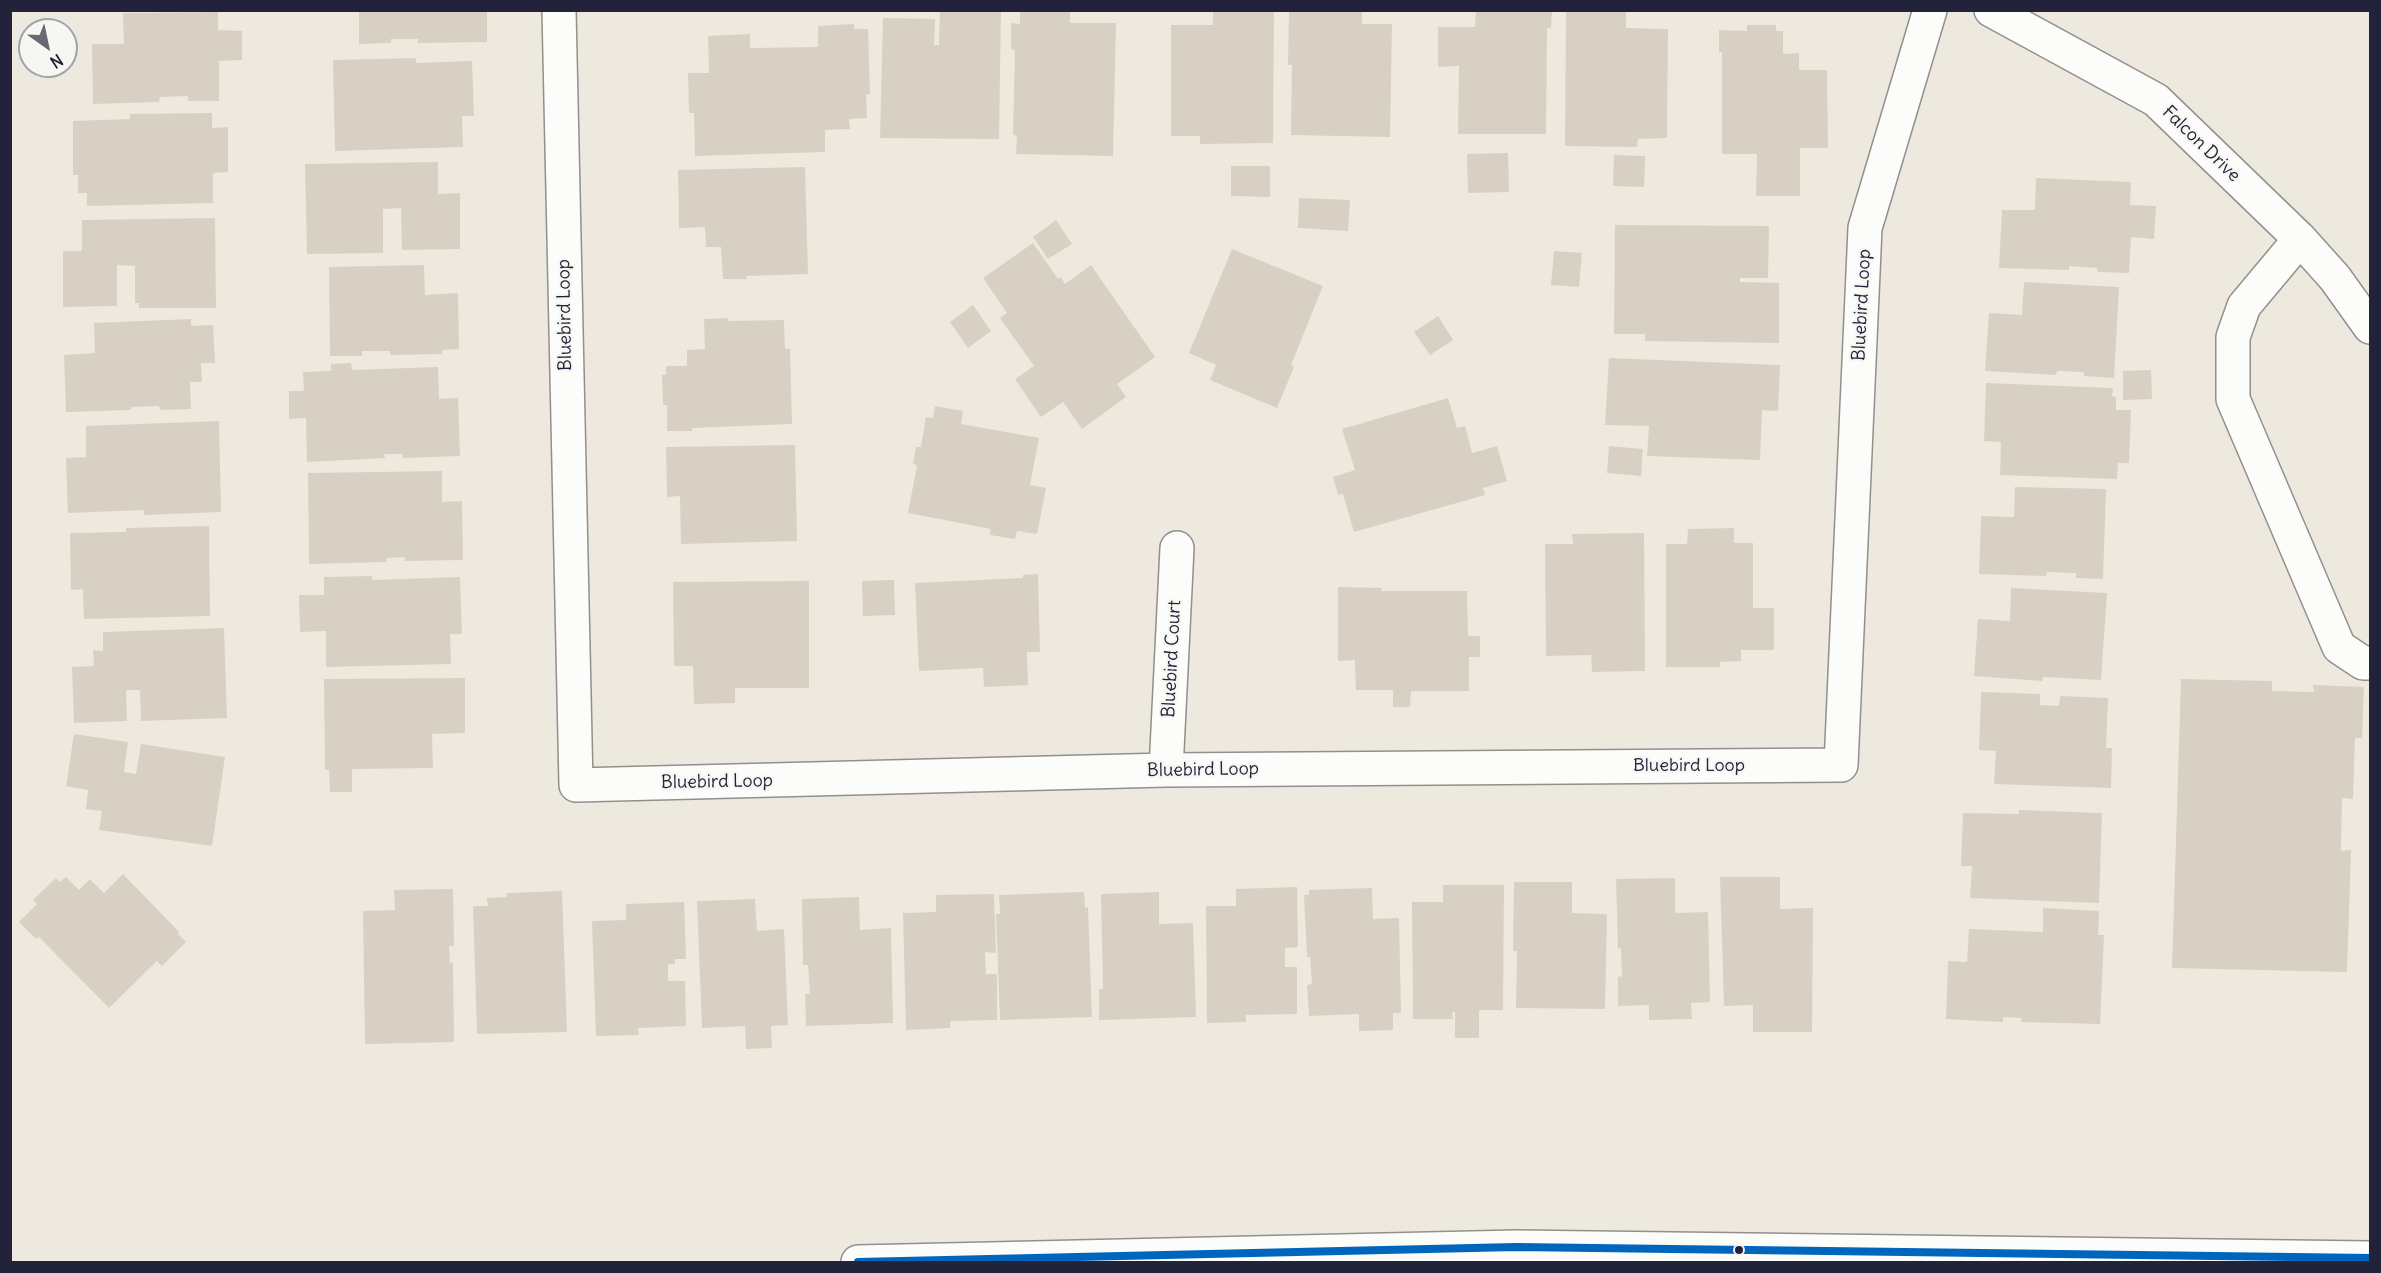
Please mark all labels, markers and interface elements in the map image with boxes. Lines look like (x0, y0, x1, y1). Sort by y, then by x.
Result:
north arrow (18, 18, 78, 78)
text: N (47, 50, 67, 73)
street label: Falcon Drive (2158, 101, 2244, 187)
street label: Bluebird Loop (1848, 249, 1876, 361)
street label: Bluebird Loop (553, 259, 577, 371)
street label: Bluebird Court (1158, 600, 1186, 718)
street label: Bluebird Loop (1633, 755, 1745, 777)
street label: Bluebird Loop (1147, 758, 1259, 782)
street label: Bluebird Loop (661, 770, 773, 794)
unlabelled marker (1733, 1244, 1745, 1256)

